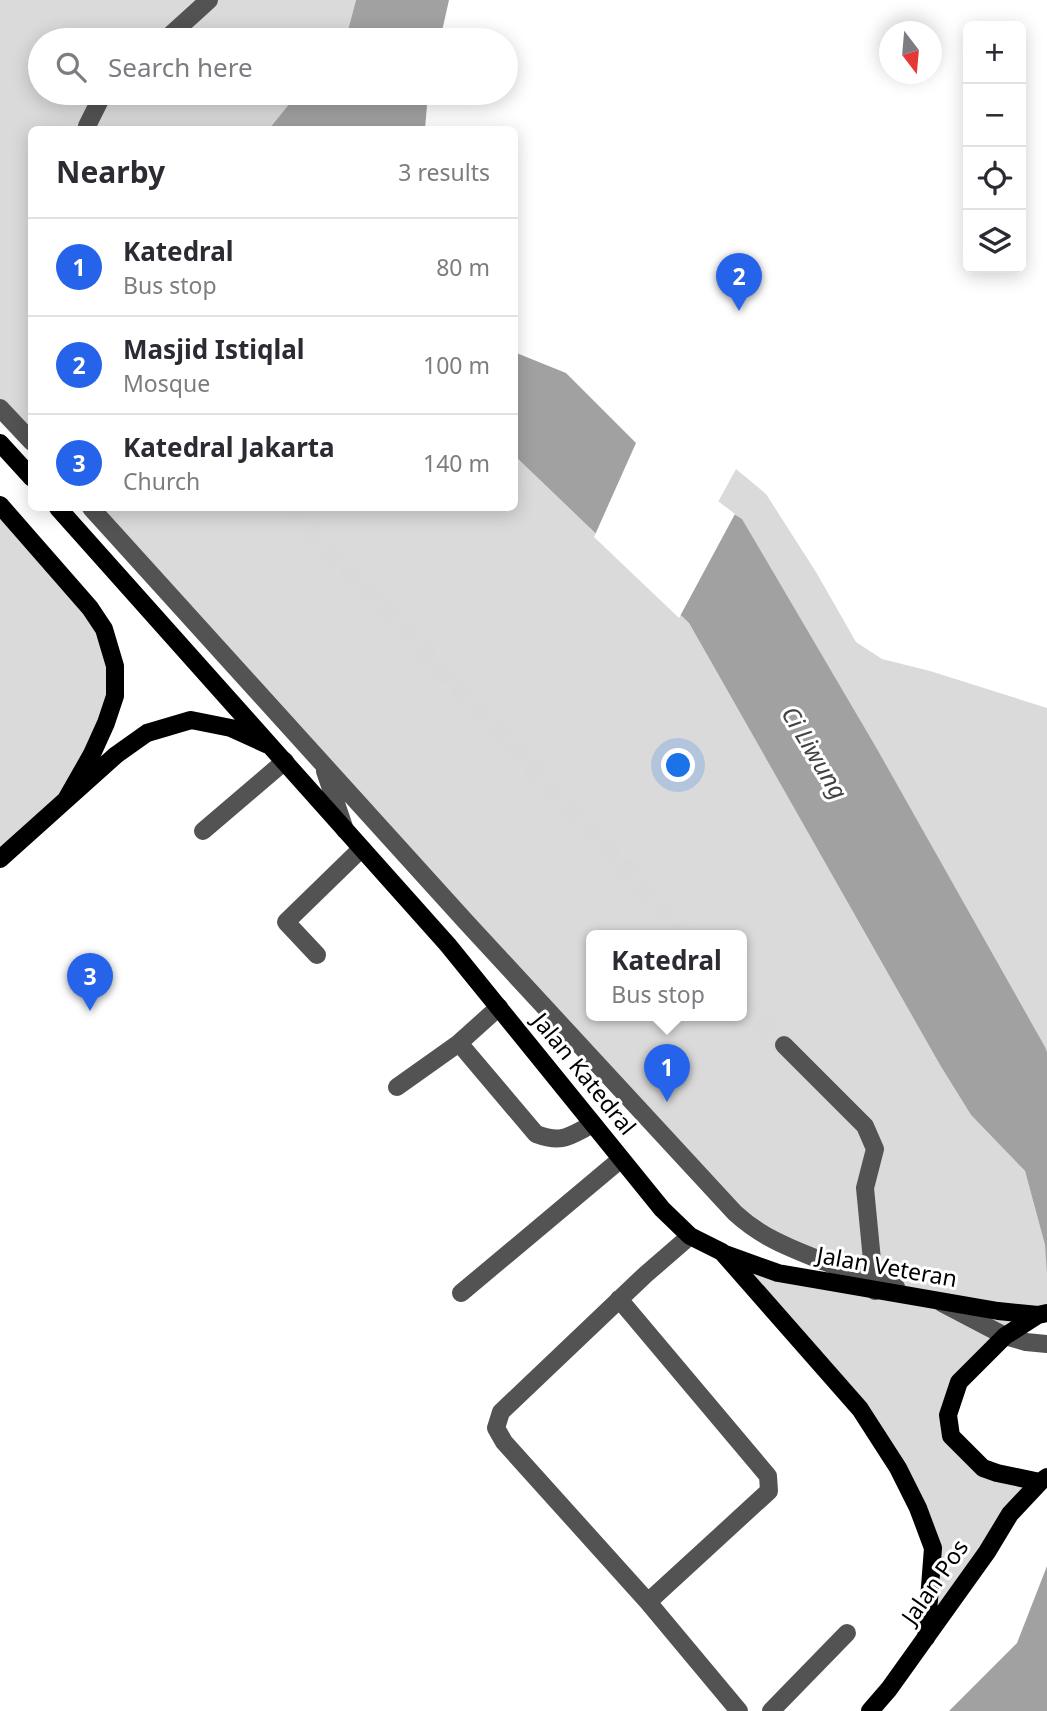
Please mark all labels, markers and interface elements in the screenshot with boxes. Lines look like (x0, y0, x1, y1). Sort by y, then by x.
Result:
north arrow (879, 21, 942, 84)
map controls (963, 21, 1026, 273)
button: + (963, 21, 1026, 84)
search box (28, 28, 518, 105)
icon: search (52, 48, 90, 86)
text: Search here (108, 49, 253, 85)
button: − (963, 84, 1026, 147)
button: locate (963, 147, 1026, 210)
text: Nearby (56, 151, 165, 192)
text: 3 results (398, 156, 490, 188)
button: layers (963, 210, 1026, 273)
text: Katedral (123, 233, 234, 269)
text: 1 (72, 251, 86, 283)
text: 80 m (436, 251, 490, 283)
pin: 2 (716, 253, 762, 311)
text: Bus stop (123, 269, 217, 301)
text: Masjid Istiqlal (123, 331, 305, 367)
text: 2 (72, 349, 86, 381)
text: 100 m (423, 349, 490, 381)
text: Mosque (123, 367, 210, 399)
text: Katedral Jakarta (123, 429, 335, 465)
text: 3 (72, 447, 86, 479)
text: 140 m (423, 447, 490, 479)
text: Church (123, 465, 200, 497)
water label: Ci Liwung (775, 699, 856, 805)
your location (661, 748, 695, 782)
popup (586, 930, 747, 1021)
text: Katedral (611, 942, 722, 978)
pin: 3 (67, 953, 113, 1011)
text: Bus stop (611, 978, 705, 1010)
street label: Jalan Katedral (524, 1004, 644, 1141)
pin: 1 (644, 1044, 690, 1102)
street label: Jalan Veteran (813, 1238, 960, 1294)
street label: Jalan Pos (892, 1532, 975, 1632)

